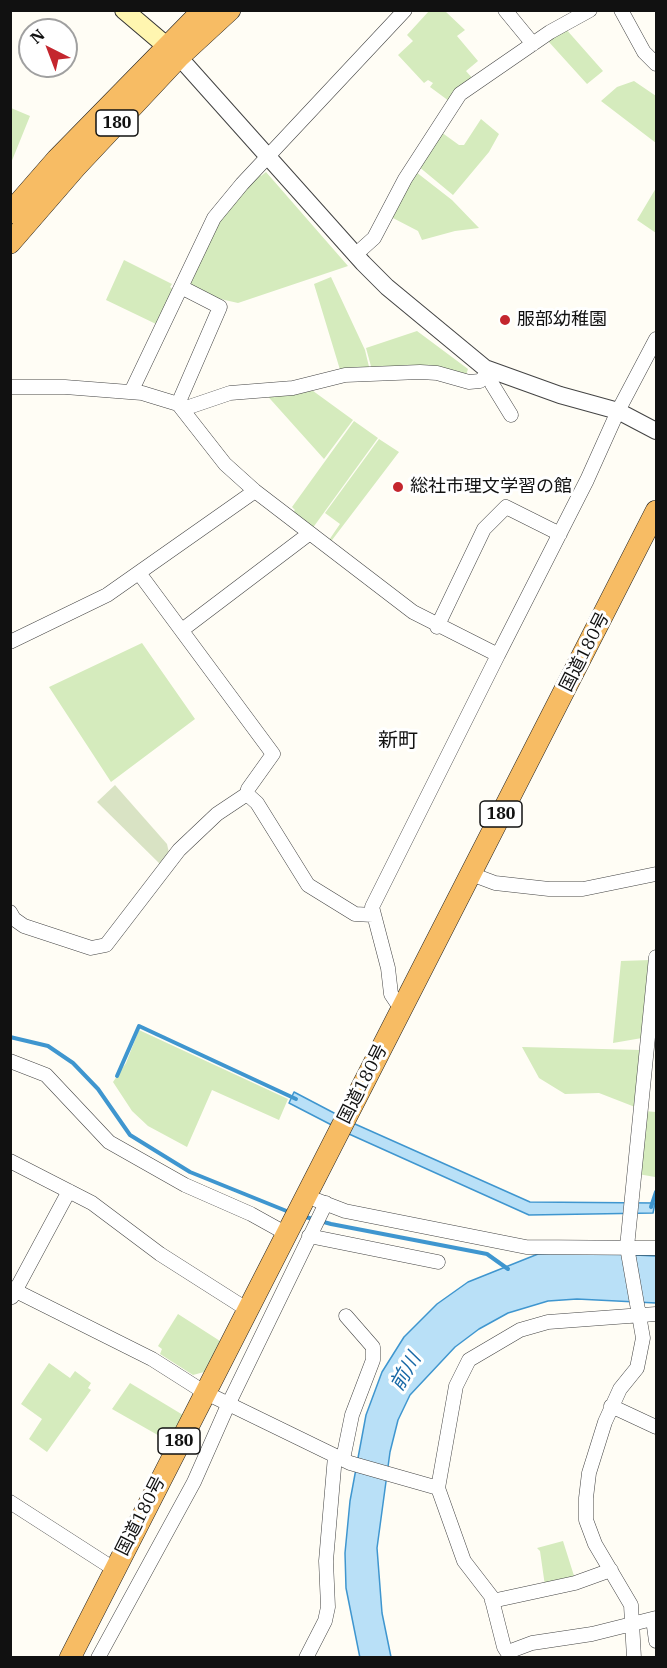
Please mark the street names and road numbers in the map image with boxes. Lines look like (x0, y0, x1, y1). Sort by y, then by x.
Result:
road number: 180 (96, 110, 138, 136)
street label: 国道180号 (556, 609, 614, 695)
road number: 180 (480, 801, 522, 827)
street label: 国道180号 (334, 1041, 392, 1127)
road number: 180 (158, 1428, 200, 1454)
street label: 国道180号 (112, 1473, 170, 1559)

